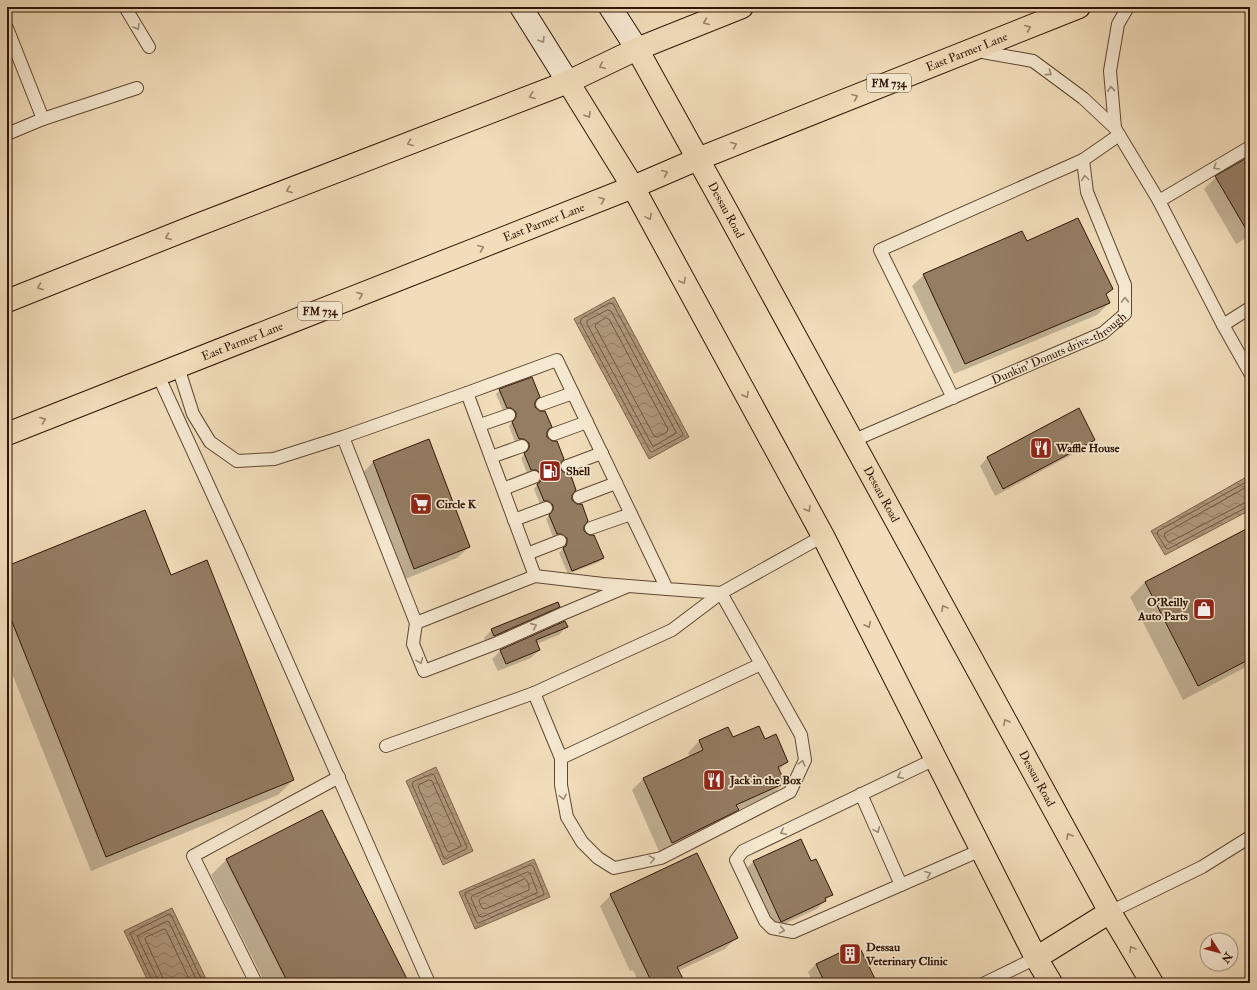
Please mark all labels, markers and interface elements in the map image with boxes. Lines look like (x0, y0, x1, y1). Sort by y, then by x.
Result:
one-way arrow (702, 17, 709, 25)
one-way arrow (132, 23, 139, 30)
one-way arrow (1024, 24, 1031, 32)
street label: East Parmer Lane (924, 29, 1010, 75)
one-way arrow (537, 36, 544, 43)
one-way arrow (599, 61, 607, 69)
one-way arrow (1044, 68, 1051, 75)
road number: FM 734 (867, 74, 911, 92)
one-way arrow (1107, 86, 1116, 92)
one-way arrow (528, 92, 535, 100)
one-way arrow (851, 93, 858, 101)
one-way arrow (584, 111, 591, 118)
one-way arrow (407, 138, 414, 146)
one-way arrow (731, 141, 738, 149)
one-way arrow (1213, 163, 1220, 170)
one-way arrow (661, 170, 669, 178)
one-way arrow (1081, 175, 1090, 181)
street label: Dessau Road (704, 180, 747, 241)
one-way arrow (286, 185, 293, 193)
one-way arrow (598, 196, 605, 204)
street label: East Parmer Lane (501, 200, 587, 246)
one-way arrow (644, 213, 651, 220)
one-way arrow (164, 232, 171, 240)
one-way arrow (477, 244, 484, 252)
one-way arrow (679, 277, 686, 284)
one-way arrow (37, 283, 44, 291)
one-way arrow (356, 292, 363, 300)
one-way arrow (1121, 297, 1129, 303)
road number: FM 734 (298, 302, 342, 320)
street label: Dunkin' Donuts drive-through (989, 309, 1130, 388)
street label: East Parmer Lane (200, 319, 285, 364)
one-way arrow (741, 391, 748, 398)
one-way arrow (40, 416, 47, 424)
restaurant icon: Waffle House (1028, 435, 1054, 461)
place label: Waffle House (1055, 441, 1120, 456)
fuel station icon: Shell (537, 458, 563, 484)
place label: Shell (566, 464, 591, 479)
street label: Dessau Road (860, 464, 903, 525)
supermarket icon: Circle K (408, 491, 434, 517)
place label: Circle K (436, 497, 477, 512)
one-way arrow (803, 505, 811, 512)
place label: O'Reilly Auto Parts (1137, 595, 1189, 624)
shop icon: O'Reilly Auto Parts (1191, 596, 1217, 622)
one-way arrow (941, 605, 948, 612)
one-way arrow (863, 620, 870, 628)
one-way arrow (530, 623, 537, 631)
one-way arrow (415, 657, 423, 664)
one-way arrow (1003, 719, 1011, 726)
street label: Dessau Road (1015, 748, 1058, 810)
one-way arrow (798, 759, 806, 766)
restaurant icon: Jack in the Box (701, 767, 727, 793)
one-way arrow (897, 771, 904, 779)
place label: Jack in the Box (729, 773, 802, 788)
one-way arrow (559, 794, 567, 800)
one-way arrow (872, 825, 880, 833)
one-way arrow (779, 827, 787, 835)
one-way arrow (1066, 833, 1073, 840)
one-way arrow (649, 856, 655, 864)
one-way arrow (924, 870, 931, 878)
one-way arrow (779, 925, 785, 934)
north arrow (1199, 932, 1239, 972)
place label: Dessau Veterinary Clinic (865, 940, 948, 969)
building icon: Dessau Veterinary Clinic (837, 941, 863, 967)
one-way arrow (1130, 946, 1137, 953)
text: N (1218, 949, 1235, 966)

